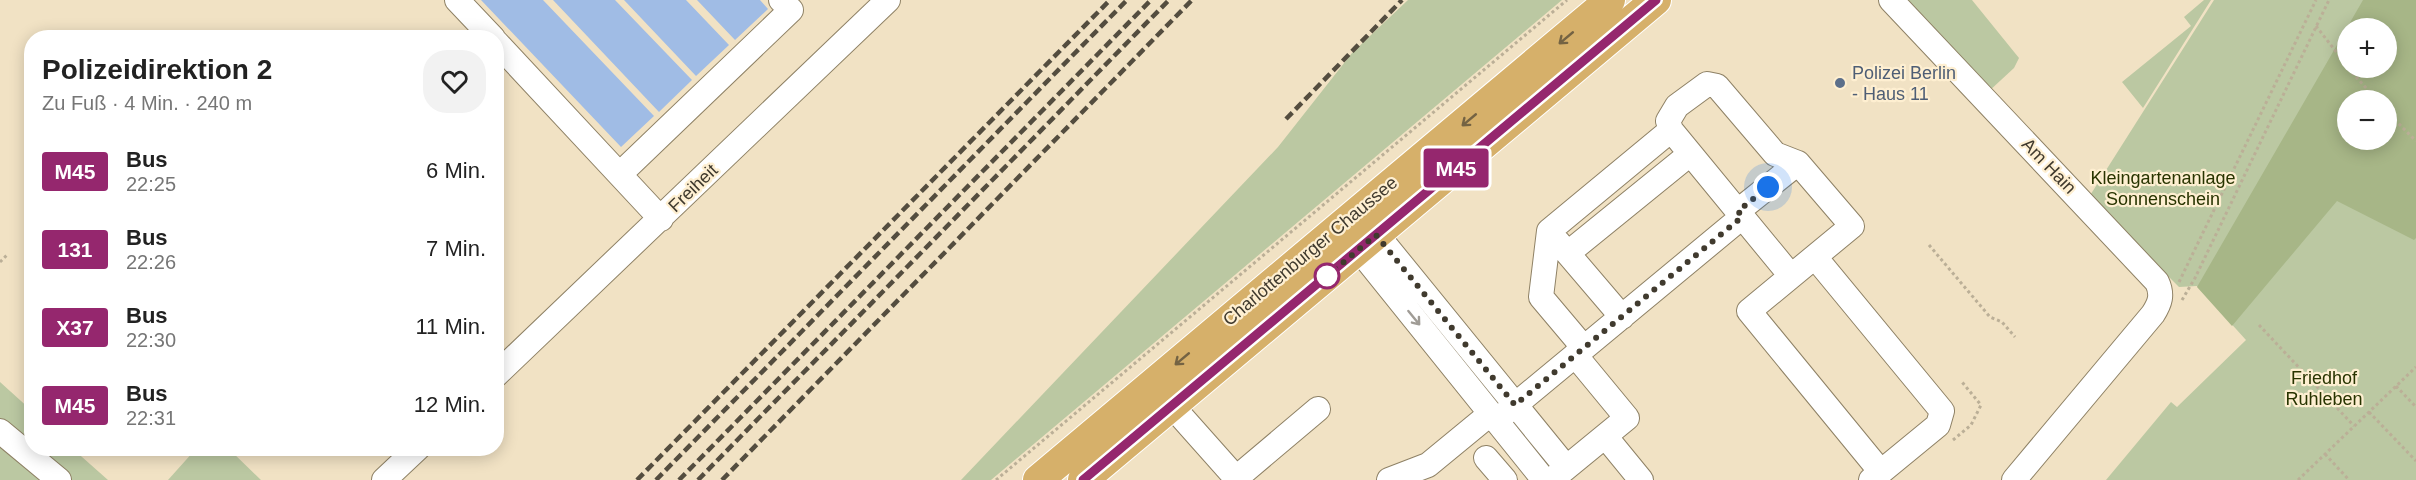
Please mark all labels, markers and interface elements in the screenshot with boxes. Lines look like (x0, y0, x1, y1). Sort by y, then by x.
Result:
map controls (2337, 18, 2397, 150)
button: + (2337, 18, 2397, 78)
one-way arrow (1559, 31, 1574, 45)
button: heart (423, 50, 486, 113)
text: Polizeidirektion 2 (42, 54, 272, 85)
place label: Polizei Berlin - Haus 11 (1852, 63, 1956, 104)
marker: Polizei Berlin - Haus 11 (1833, 76, 1847, 90)
button: − (2337, 90, 2397, 150)
text: Zu Fuß · 4 Min. · 240 m (42, 92, 252, 114)
one-way arrow (1461, 113, 1477, 126)
street label: Am Hain (2018, 134, 2080, 198)
text: Bus (126, 147, 168, 172)
line badge: M45 (1422, 148, 1490, 188)
text: M45 (1436, 157, 1476, 180)
text: 6 Min. (426, 158, 486, 183)
text: M45 (55, 160, 95, 183)
street label: Freiheit (664, 160, 722, 216)
park label: Kleingartenanlage Sonnenschein (2090, 168, 2236, 209)
street label: Charlottenburger Chaussee (1219, 172, 1401, 330)
your location (1753, 172, 1783, 202)
text: 22:25 (126, 173, 176, 195)
text: Bus (126, 225, 168, 250)
text: 7 Min. (426, 236, 486, 261)
text: 131 (57, 238, 93, 261)
text: 22:26 (126, 251, 176, 273)
unlabelled marker (1314, 263, 1340, 289)
text: Bus (126, 303, 168, 328)
one-way arrow (1407, 310, 1420, 326)
text: 11 Min. (415, 314, 486, 339)
text: X37 (56, 316, 94, 339)
text: 22:30 (126, 329, 176, 351)
one-way arrow (1174, 353, 1190, 366)
park label: Friedhof Ruhleben (2285, 368, 2363, 409)
text: Bus (126, 381, 168, 406)
text: 12 Min. (414, 392, 486, 417)
text: M45 (55, 394, 95, 417)
text: 22:31 (126, 407, 176, 429)

